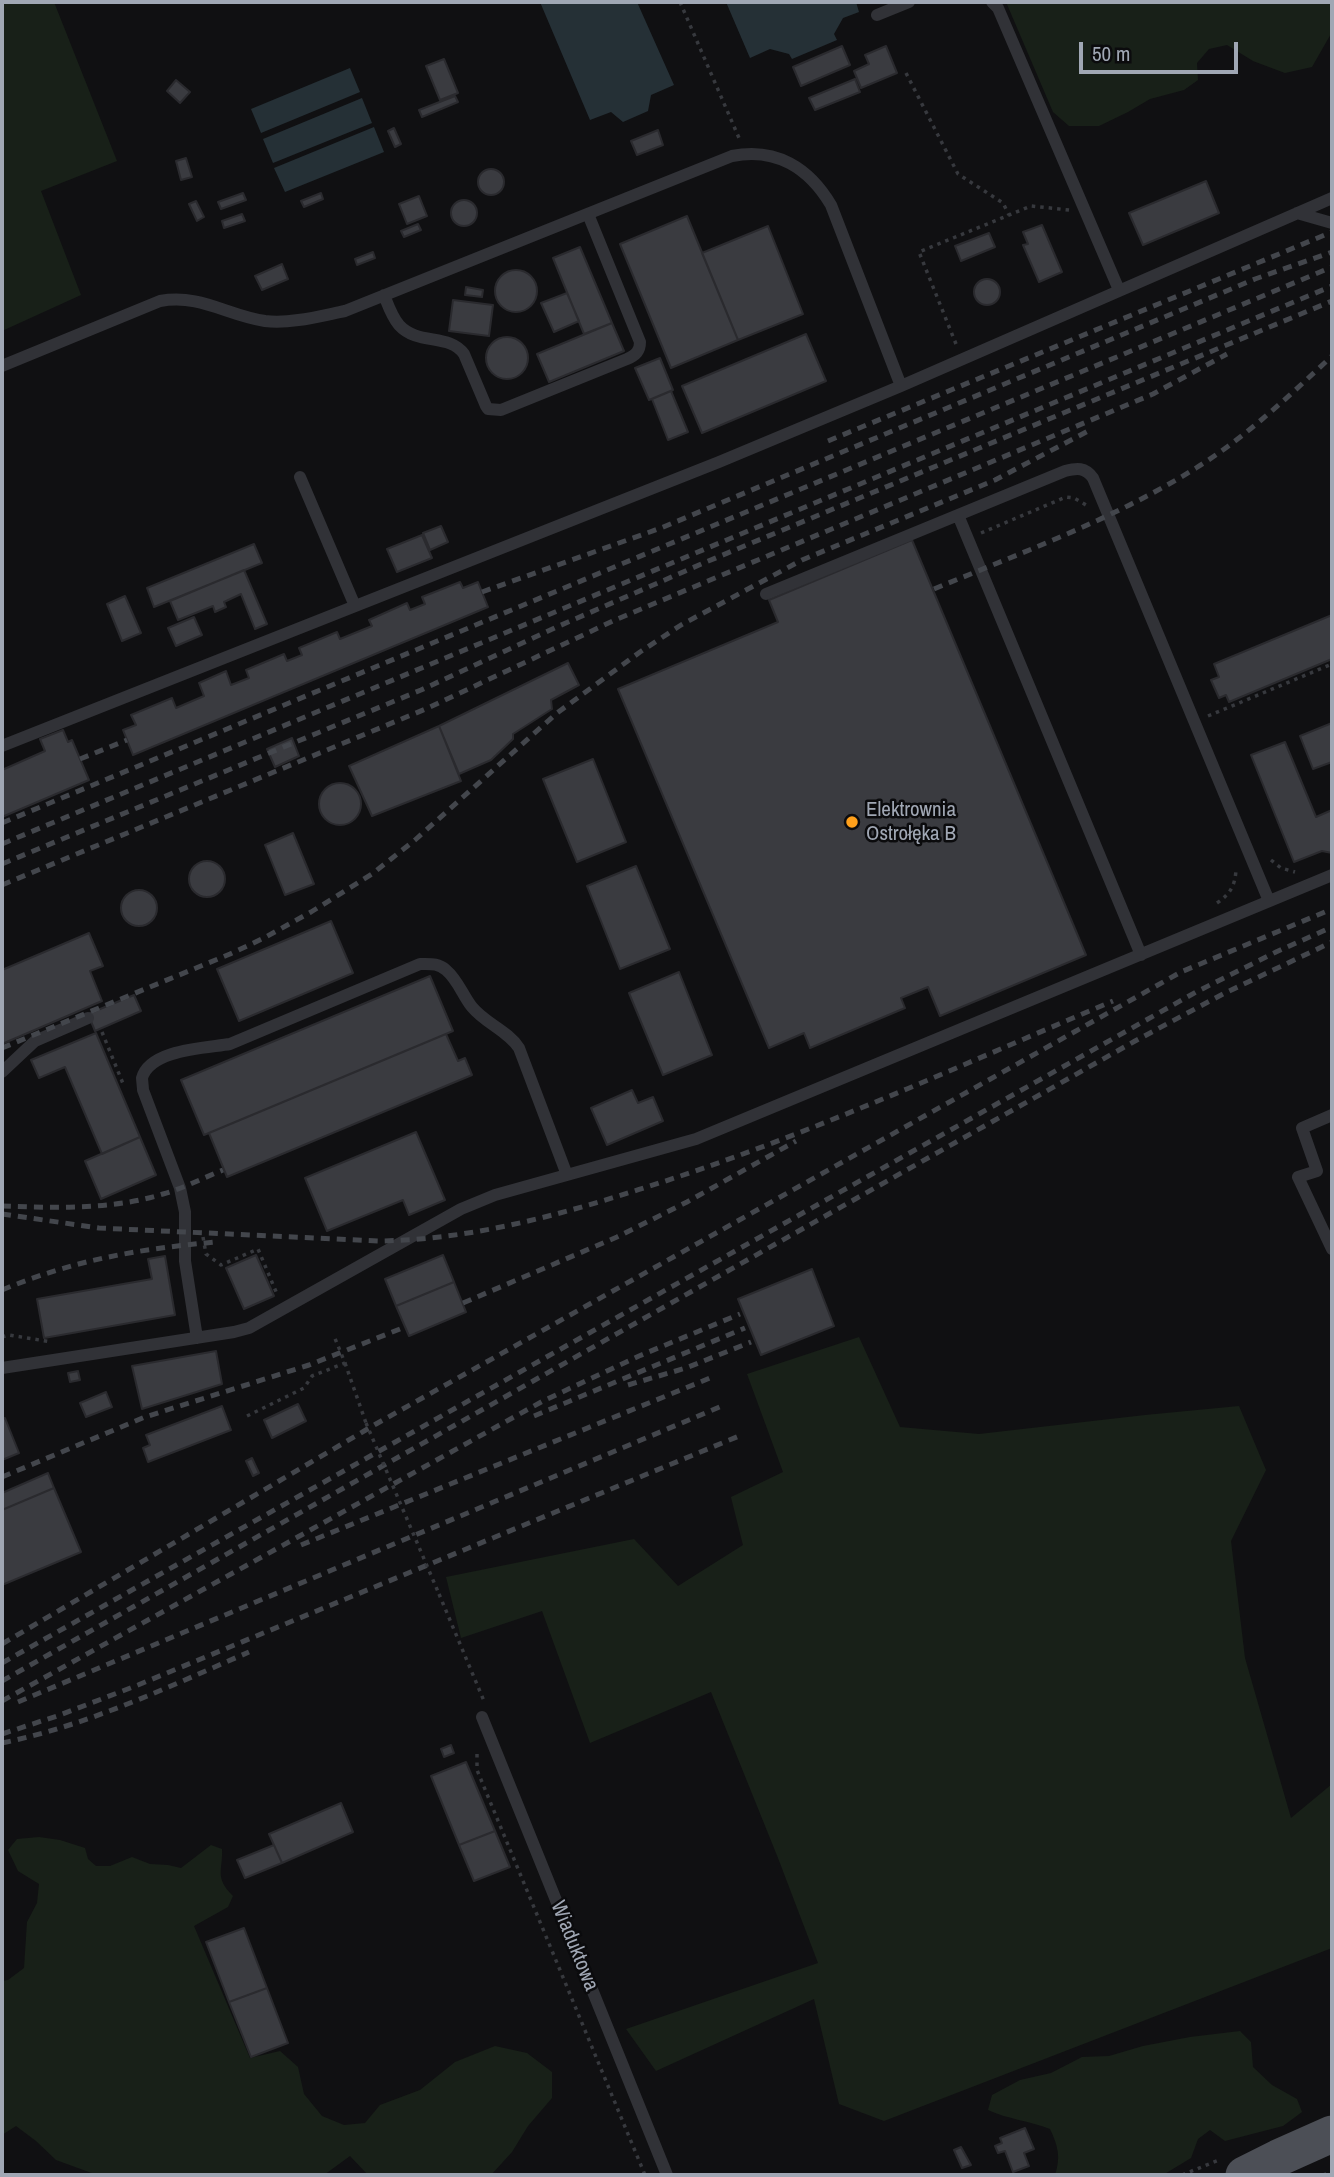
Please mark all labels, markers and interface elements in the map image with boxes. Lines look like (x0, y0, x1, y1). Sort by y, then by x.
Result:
scale bar (1082, 28, 1241, 72)
text: 50 m (1092, 39, 1130, 68)
place label: Elektrownia Ostrołęka B (866, 797, 956, 847)
marker: Elektrownia Ostrołęka B (844, 814, 860, 830)
street label: Wiaduktowa (545, 1897, 603, 1995)

